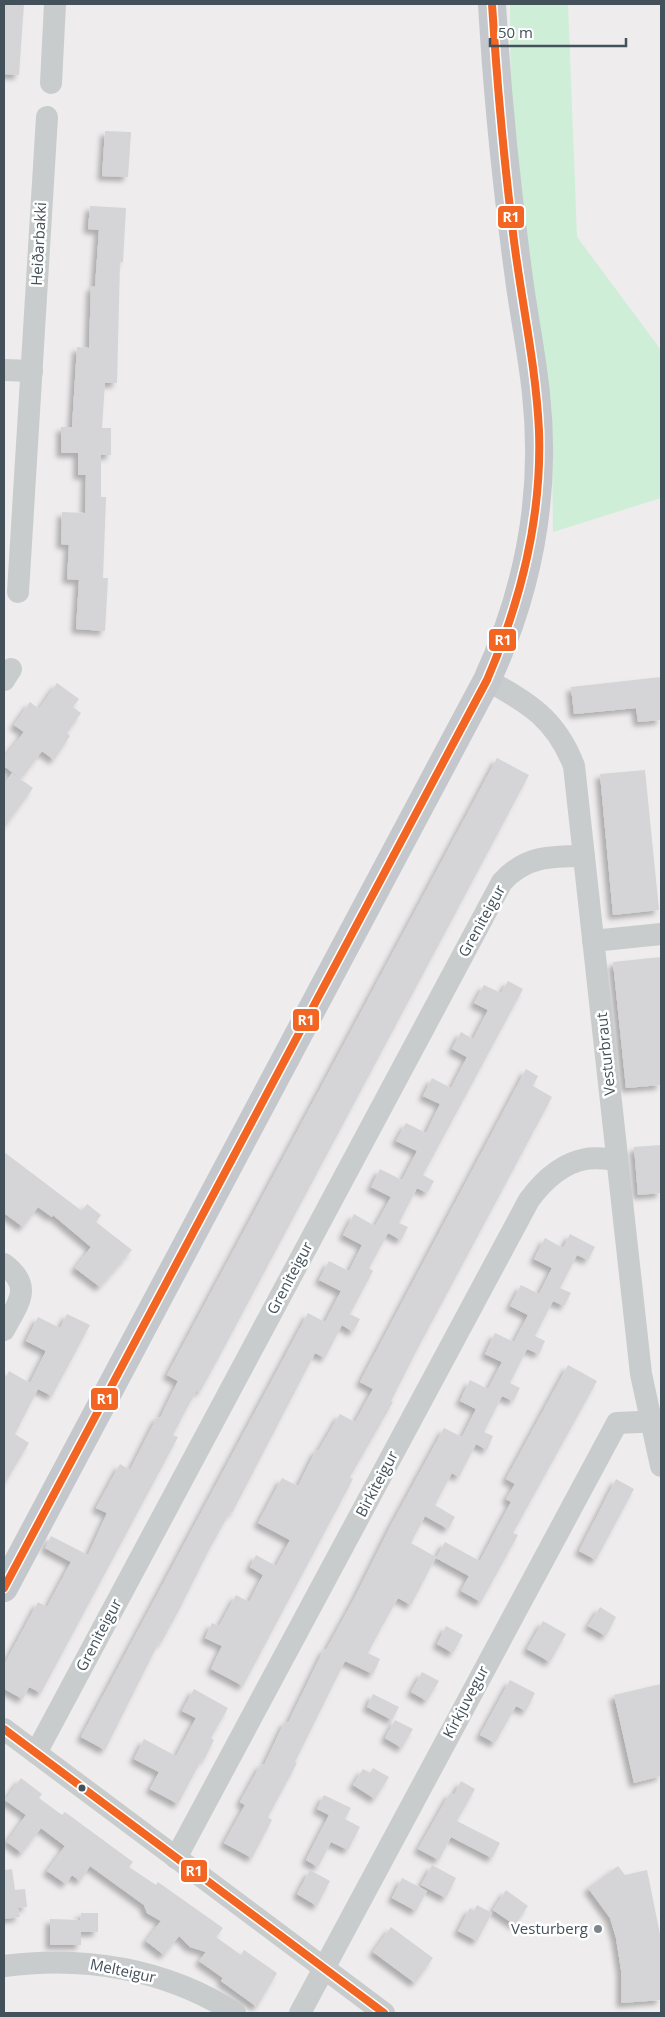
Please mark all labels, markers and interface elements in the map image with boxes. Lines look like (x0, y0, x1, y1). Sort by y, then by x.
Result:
scale bar (490, 15, 626, 47)
text: 50 m (498, 22, 533, 42)
street label: Heiðarbakki (26, 202, 50, 286)
line badge: R1 (497, 205, 525, 229)
text: R1 (502, 207, 520, 226)
line badge: R1 (488, 628, 517, 652)
text: R1 (494, 630, 512, 649)
street label: Greniteigur (453, 881, 509, 960)
line badge: R1 (292, 1008, 320, 1032)
text: R1 (297, 1010, 315, 1029)
street label: Vesturbraut (591, 1012, 619, 1097)
street label: Greniteigur (262, 1238, 317, 1317)
line badge: R1 (90, 1387, 119, 1411)
text: R1 (96, 1389, 114, 1408)
street label: Birkiteigur (350, 1447, 402, 1520)
street label: Greniteigur (71, 1595, 126, 1674)
street label: Kirkjuvegur (438, 1662, 493, 1741)
unlabelled marker (77, 1783, 87, 1793)
line badge: R1 (180, 1859, 208, 1883)
text: R1 (185, 1861, 203, 1880)
place label: Vesturberg (511, 1918, 588, 1938)
marker: Vesturberg (592, 1923, 604, 1935)
street label: Melteigur (88, 1953, 158, 1987)

